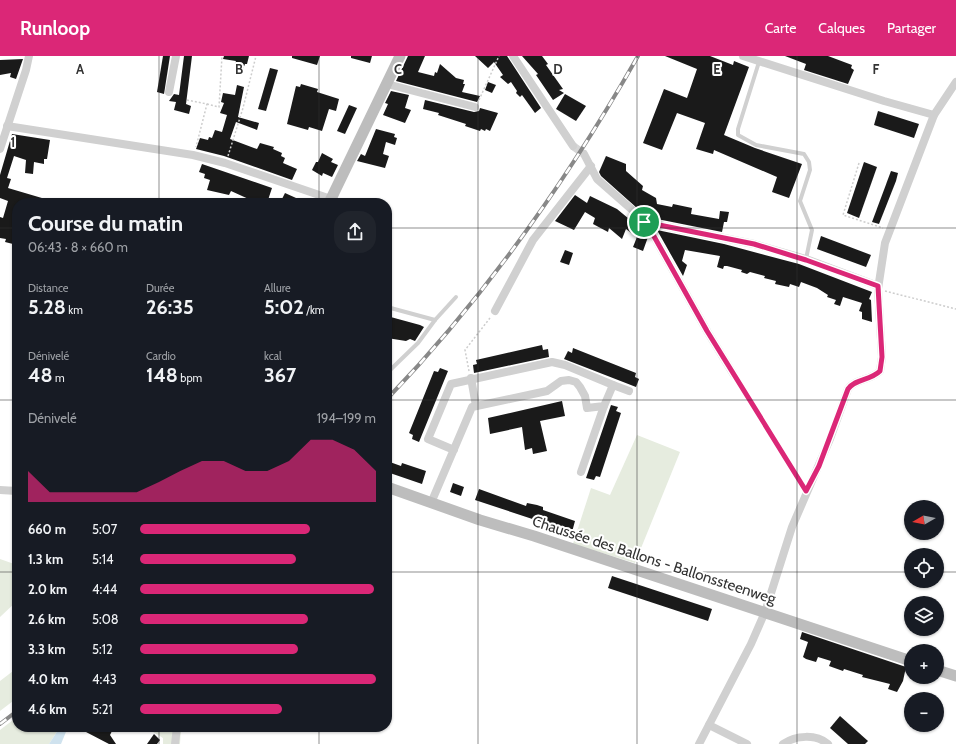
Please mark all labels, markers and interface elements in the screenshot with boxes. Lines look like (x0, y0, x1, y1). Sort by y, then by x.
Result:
text: Runloop (20, 17, 90, 40)
text: Carte (765, 19, 796, 37)
text: Calques (818, 19, 865, 37)
text: Partager (887, 19, 936, 37)
text: A (76, 61, 85, 77)
text: B (235, 61, 243, 77)
text: C (394, 61, 402, 77)
text: D (553, 61, 563, 77)
text: E (713, 61, 721, 77)
text: F (873, 61, 880, 77)
text: 1 (11, 134, 15, 150)
pin (627, 205, 661, 239)
text: Course du matin (28, 210, 183, 237)
button: share (334, 211, 376, 253)
icon: arrive (633, 211, 655, 233)
text: 06:43 · 8 × 660 m (28, 239, 128, 255)
text: Distance (28, 281, 69, 295)
text: Durée (146, 281, 174, 295)
text: Allure (264, 281, 291, 295)
text: 5.28 (28, 295, 66, 319)
text: 26:35 (146, 295, 194, 319)
text: 5:02 (264, 295, 304, 319)
text: km (66, 303, 83, 317)
text: /km (304, 303, 325, 317)
text: Dénivelé (28, 349, 69, 363)
text: Cardio (146, 349, 176, 363)
text: kcal (264, 349, 282, 363)
text: 48 (28, 363, 53, 387)
text: 148 (146, 363, 178, 387)
text: 367 (264, 363, 296, 387)
text: m (53, 371, 65, 385)
text: bpm (178, 371, 202, 385)
text: Dénivelé (28, 410, 77, 426)
text: 194–199 m (317, 410, 376, 426)
north arrow (904, 500, 944, 540)
map controls (904, 500, 944, 732)
street label: Chaussée des Ballons - Ballonssteenweg (530, 512, 779, 608)
text: 660 m (28, 521, 66, 537)
text: 5:07 (92, 521, 117, 537)
button: locate (904, 548, 944, 588)
text: 1.3 km (28, 551, 63, 567)
text: 5:14 (92, 551, 114, 567)
text: 2.0 km (28, 581, 67, 597)
text: 4:44 (92, 581, 117, 597)
button: layers (904, 596, 944, 636)
text: 2.6 km (28, 611, 66, 627)
text: 5:08 (92, 611, 119, 627)
text: 3.3 km (28, 641, 65, 657)
text: 5:12 (92, 641, 113, 657)
button: + (904, 644, 944, 684)
text: 4.0 km (28, 671, 69, 687)
text: 4:43 (92, 671, 117, 687)
button: − (904, 692, 944, 732)
text: 4.6 km (28, 701, 67, 717)
text: 5:21 (92, 701, 113, 717)

